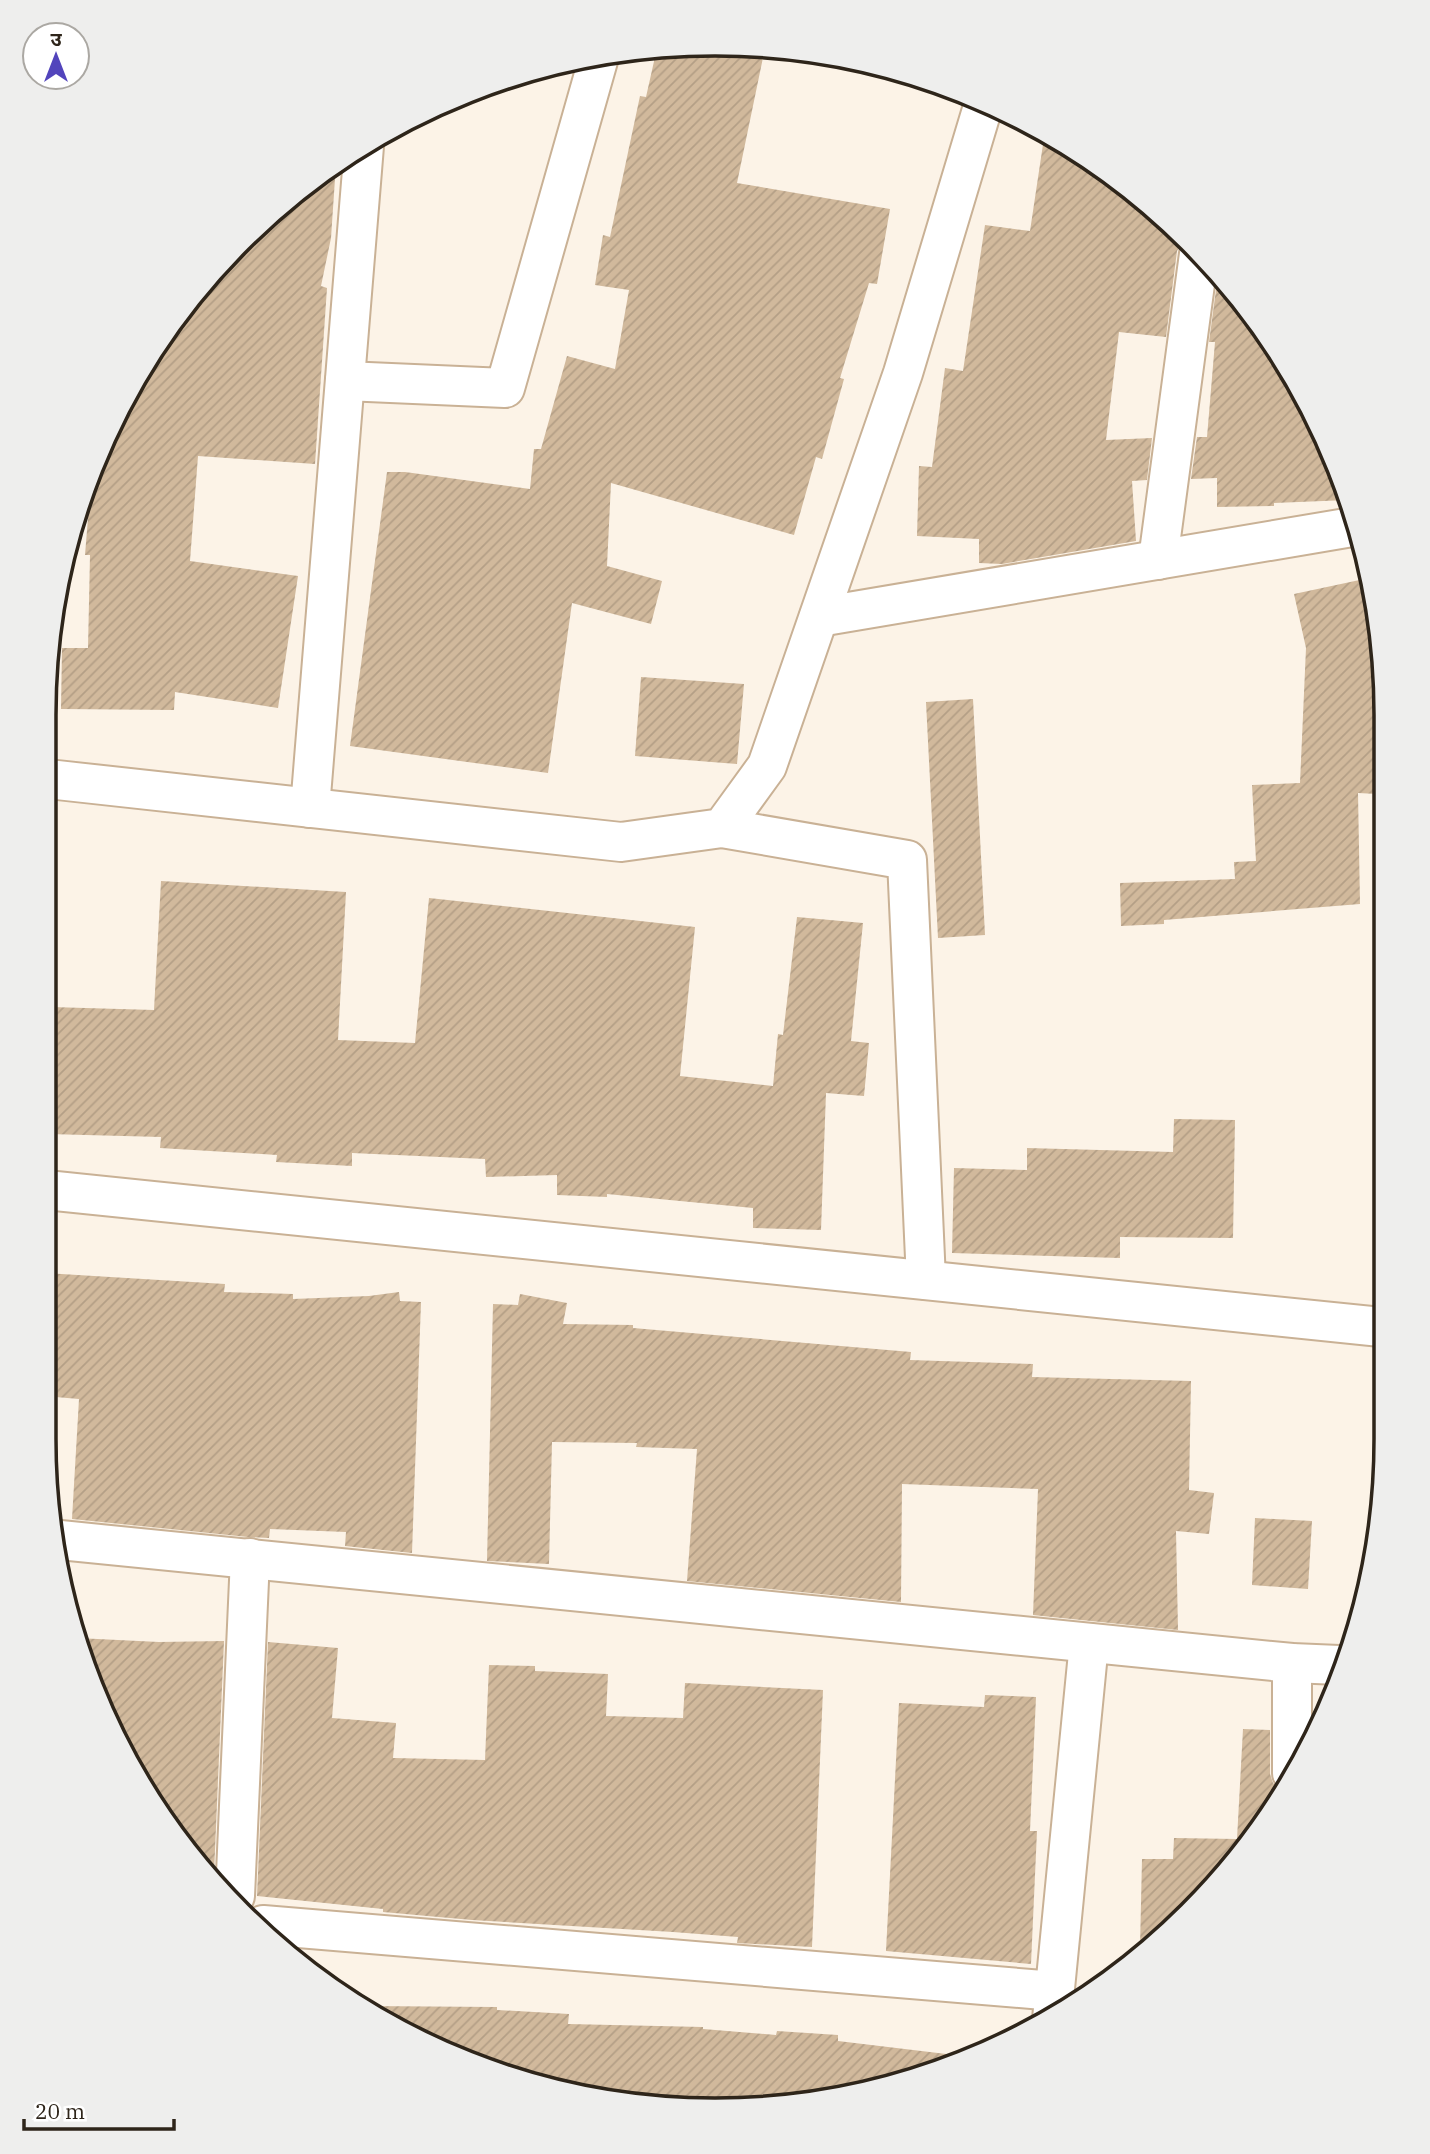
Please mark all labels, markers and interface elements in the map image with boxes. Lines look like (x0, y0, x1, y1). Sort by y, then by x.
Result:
north arrow (21, 21, 91, 91)
text: उ (50, 27, 62, 51)
scale bar (24, 2088, 175, 2132)
text: 20 m (35, 2097, 85, 2125)

